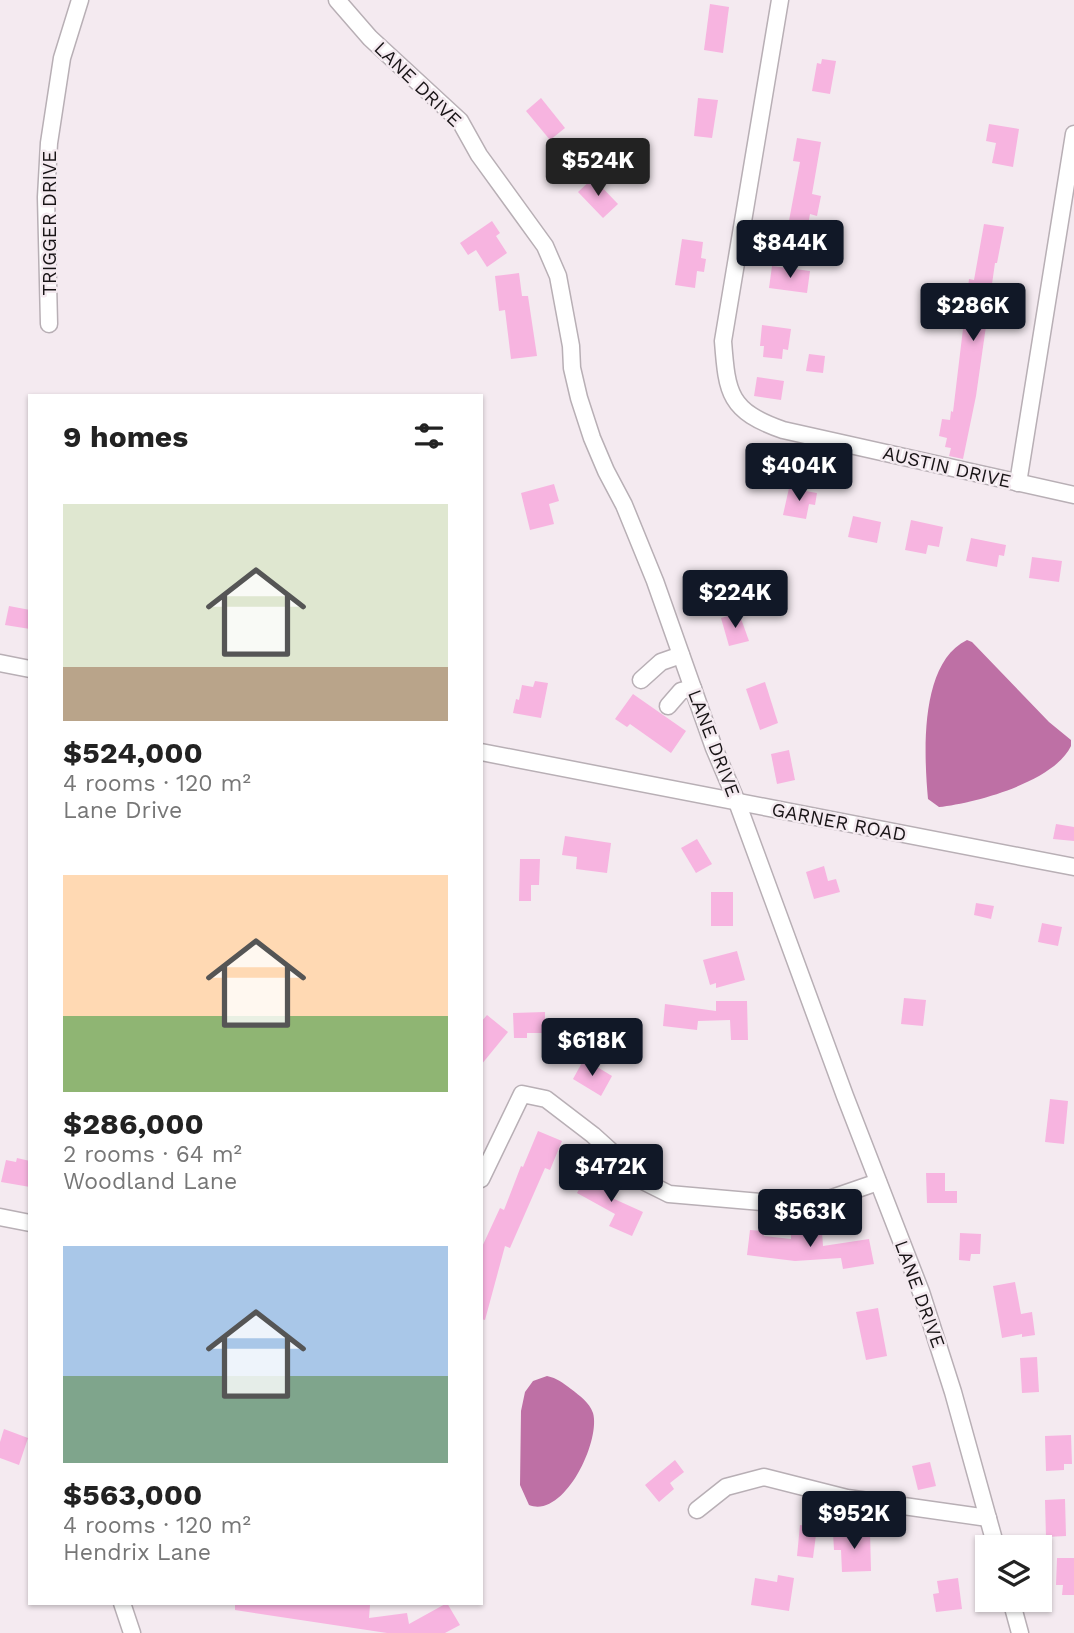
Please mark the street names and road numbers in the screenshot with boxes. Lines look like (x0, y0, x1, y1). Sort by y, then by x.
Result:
street label: LANE DRIVE (369, 37, 467, 131)
street label: TRIGGER DRIVE (38, 151, 61, 295)
street label: AUSTIN DRIVE (881, 441, 1013, 493)
street label: LANE DRIVE (683, 686, 745, 800)
street label: GARNER ROAD (770, 798, 908, 846)
street label: LANE DRIVE (890, 1237, 950, 1351)

